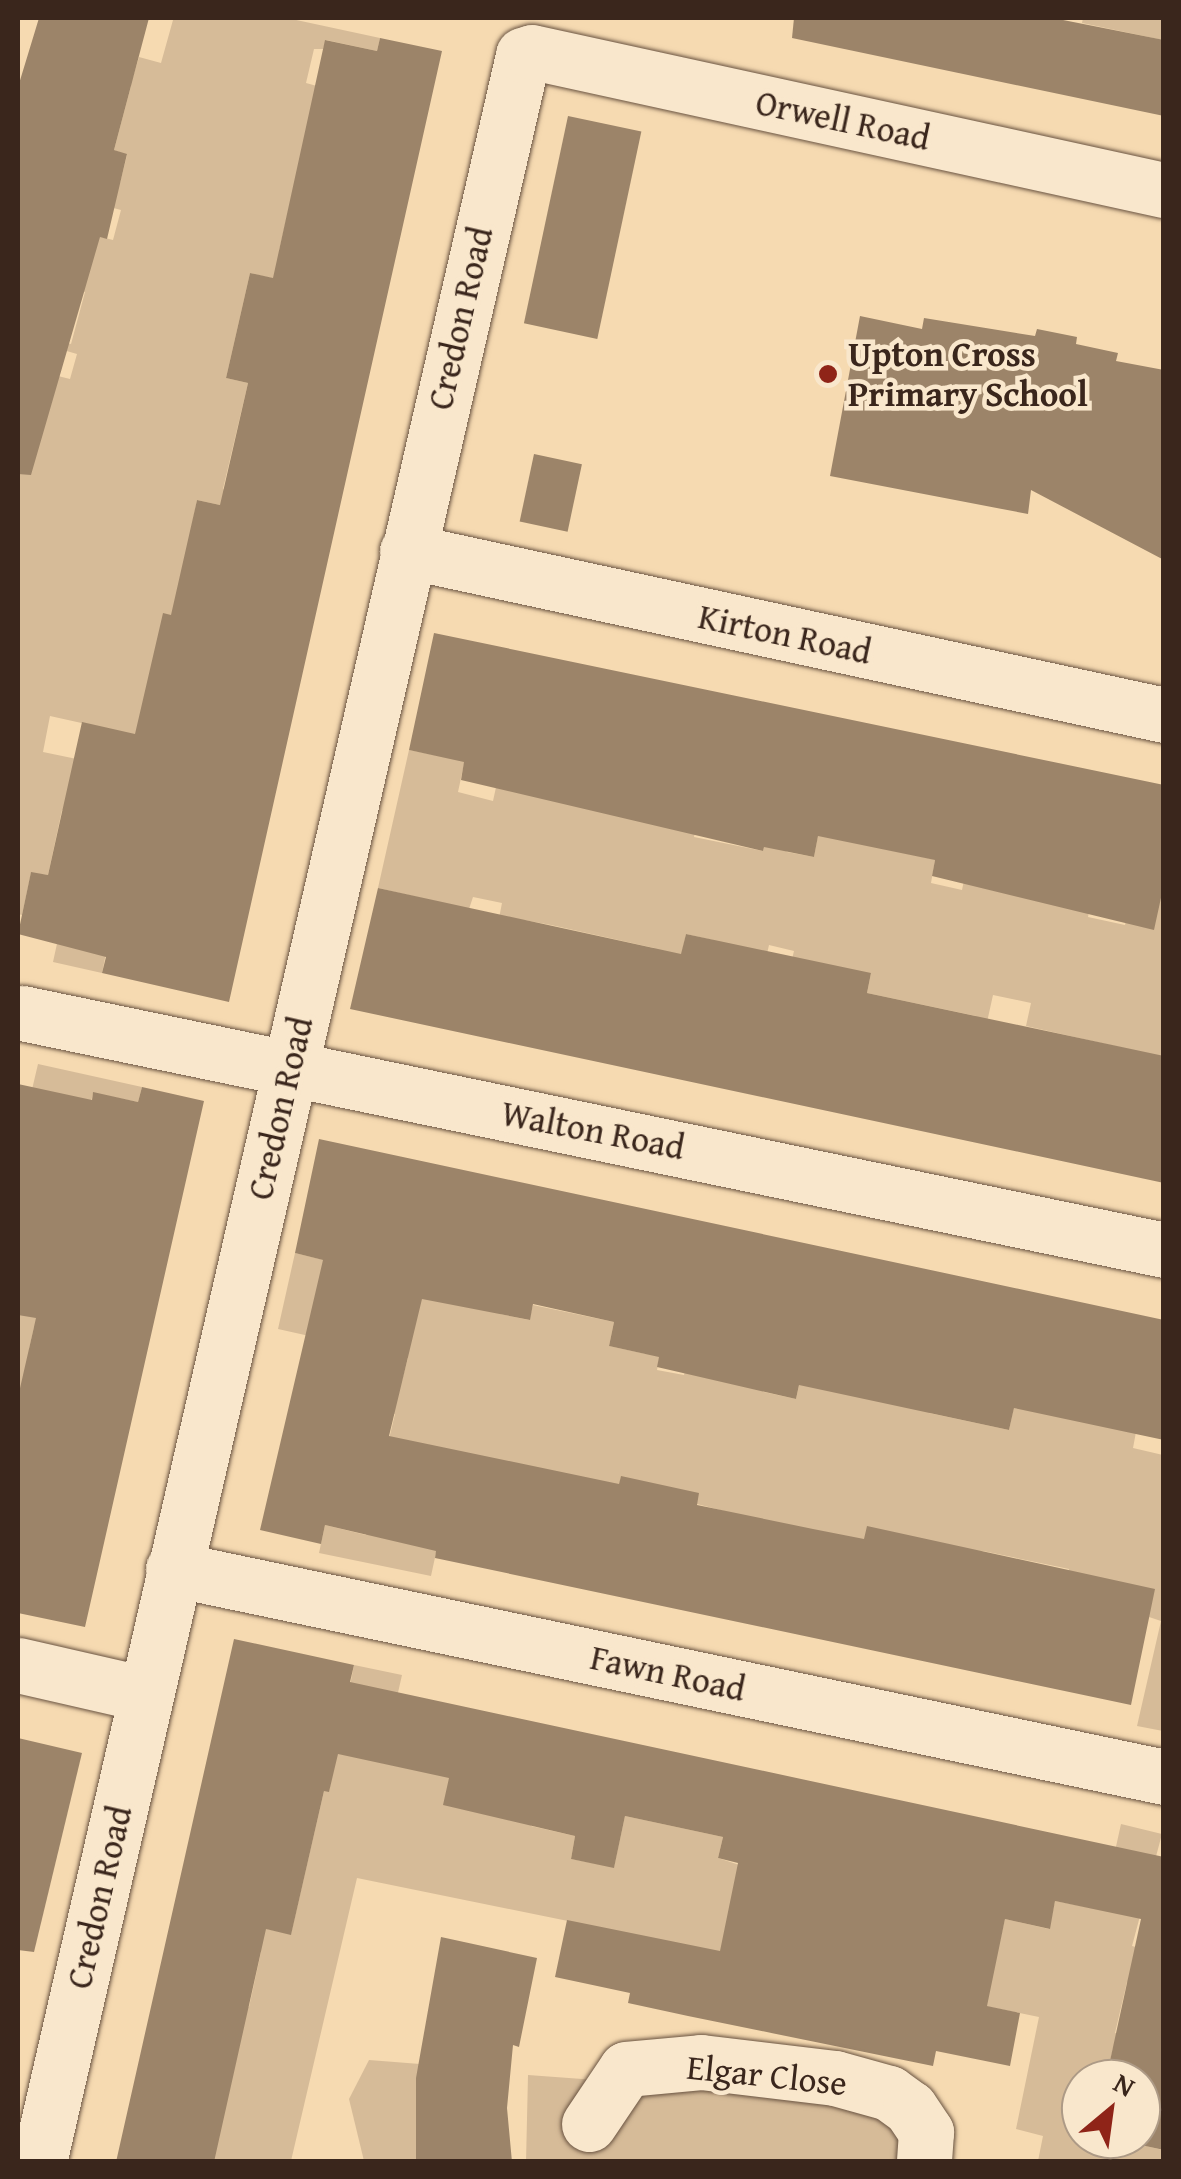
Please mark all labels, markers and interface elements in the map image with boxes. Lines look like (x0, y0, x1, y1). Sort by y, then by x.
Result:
street label: Orwell Road (752, 81, 934, 159)
street label: Credon Road (419, 222, 501, 414)
place label: Upton Cross Primary School (848, 333, 1088, 415)
marker: Upton Cross Primary School (817, 363, 839, 385)
street label: Kirton Road (695, 595, 875, 673)
street label: Credon Road (239, 1012, 321, 1204)
street label: Walton Road (498, 1092, 688, 1168)
street label: Fawn Road (587, 1636, 749, 1710)
street label: Credon Road (58, 1801, 140, 1993)
street label: Elgar Close (685, 2046, 849, 2104)
north arrow (1061, 2059, 1161, 2159)
text: N (1107, 2062, 1143, 2107)

